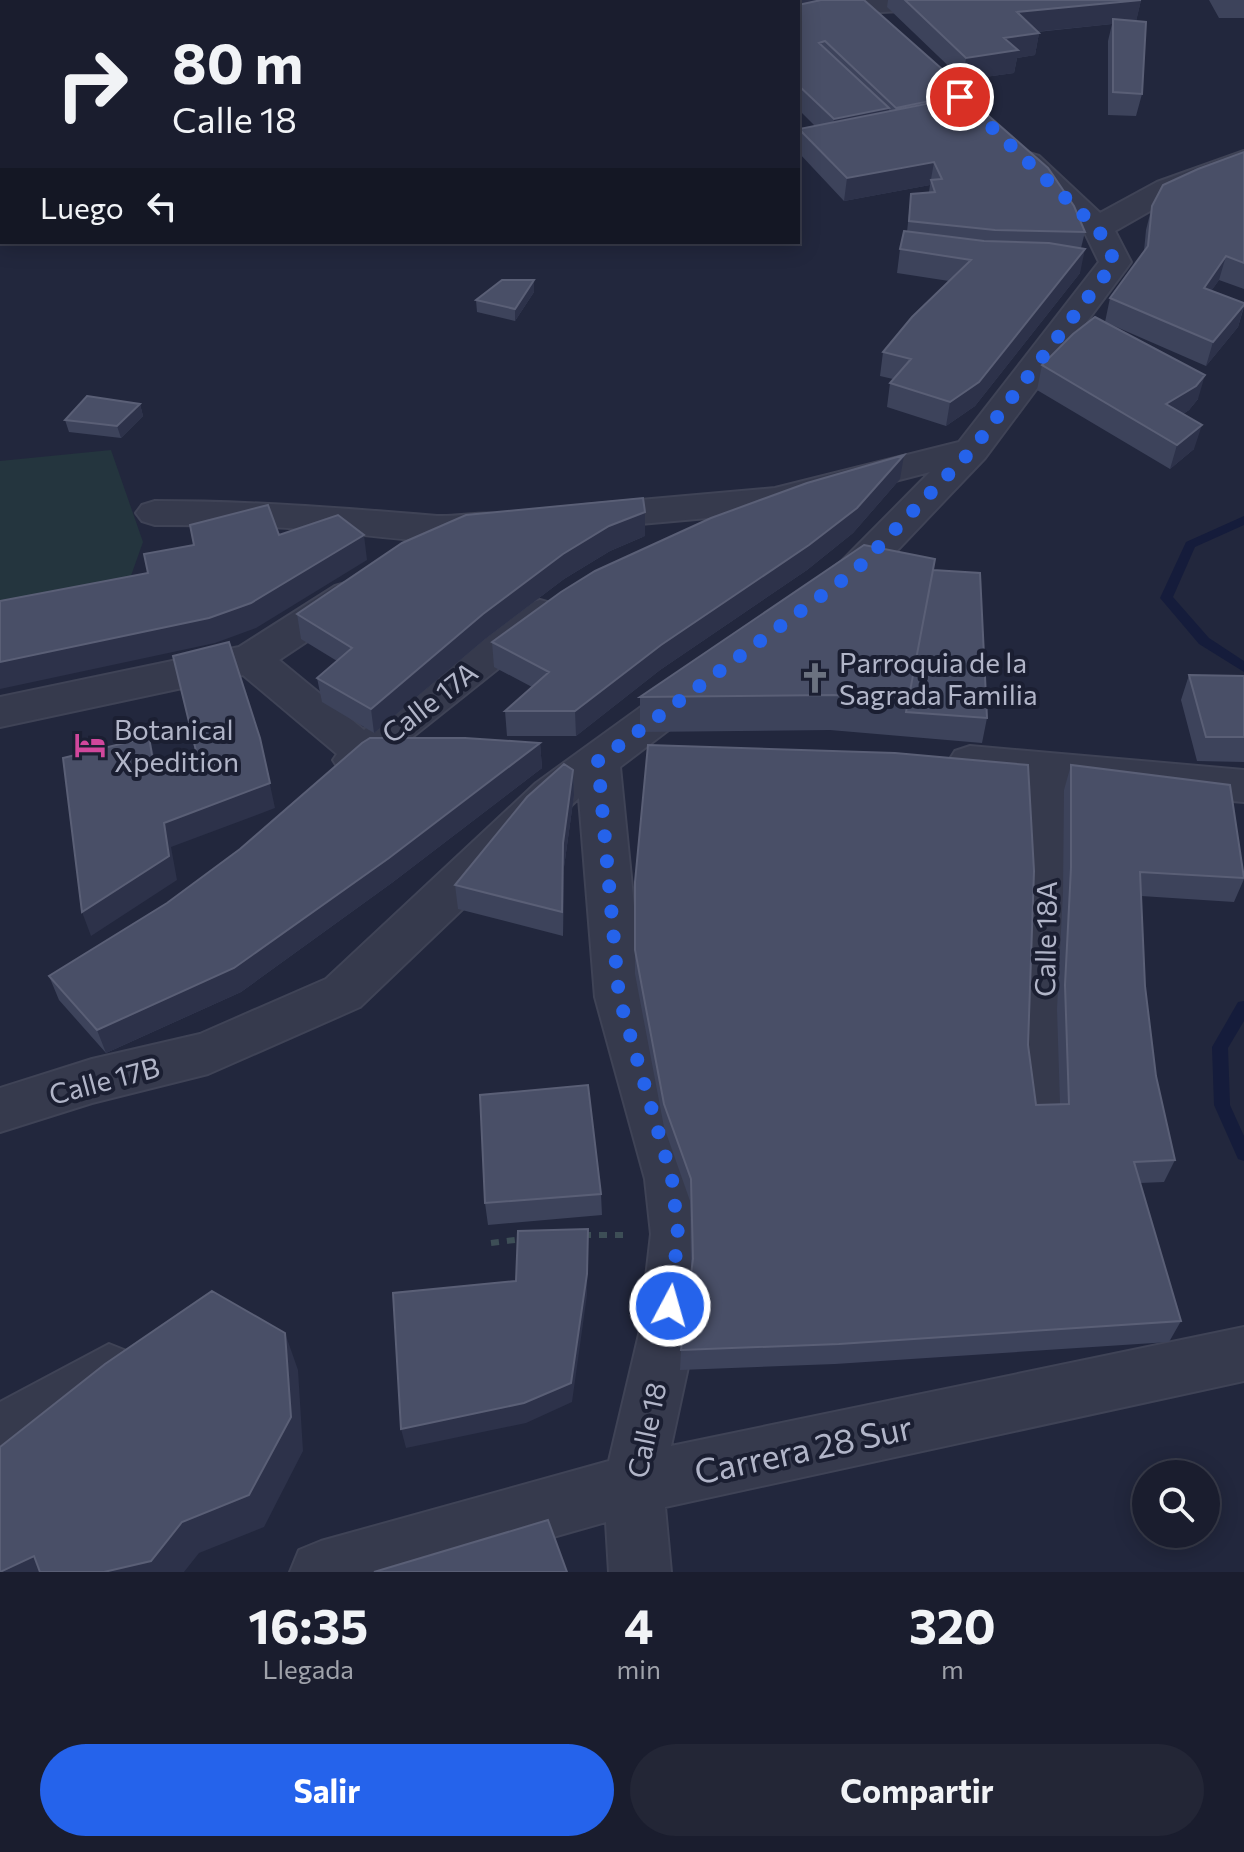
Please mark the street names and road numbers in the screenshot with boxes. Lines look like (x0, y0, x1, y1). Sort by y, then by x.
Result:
street label: Calle 17A (374, 654, 484, 750)
street label: Calle 18A (1027, 881, 1063, 997)
street label: Calle 17B (45, 1049, 163, 1111)
street label: Calle 18 (619, 1379, 673, 1481)
street label: Carrera 28 Sur (690, 1404, 916, 1492)

